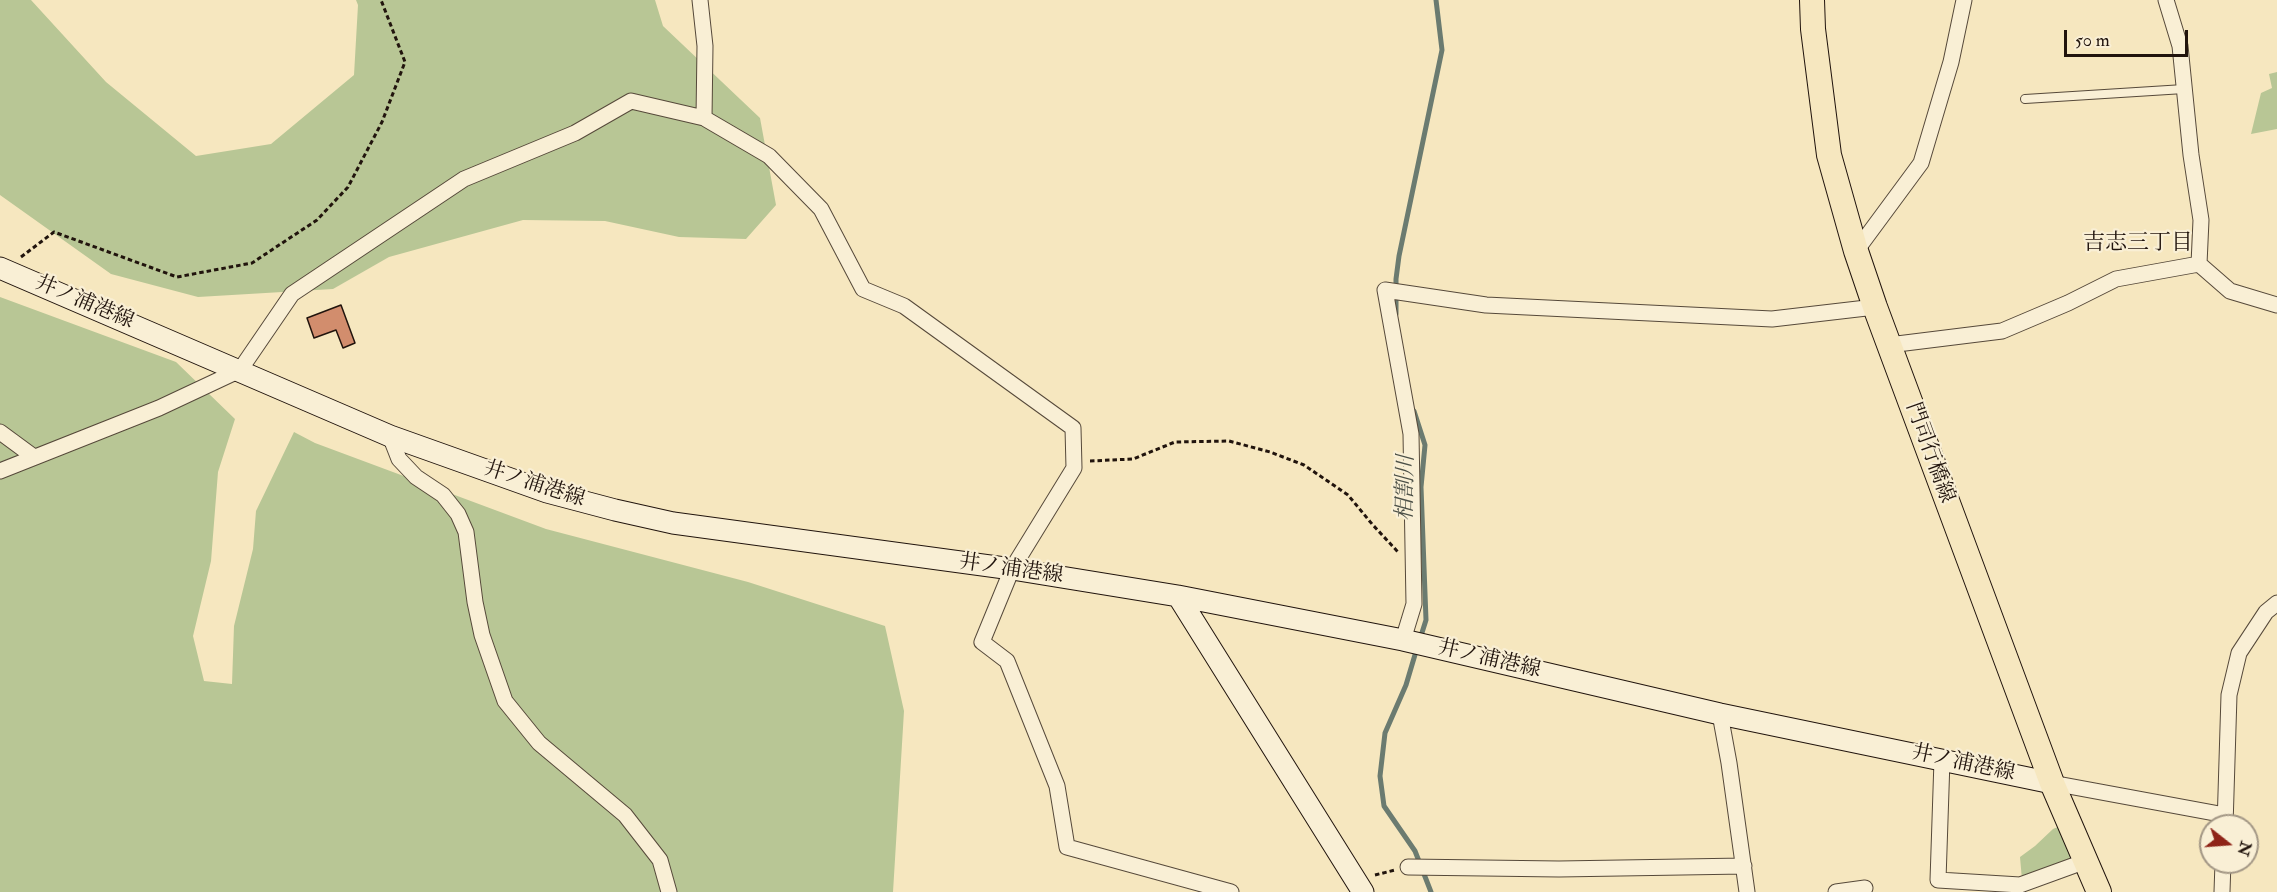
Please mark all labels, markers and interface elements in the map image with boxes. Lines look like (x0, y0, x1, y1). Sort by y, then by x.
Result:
scale bar (2067, 18, 2192, 56)
text: 50 m (2075, 29, 2110, 52)
district label: 吉志三丁目 (2083, 231, 2193, 257)
street label: 井ノ浦港線 (31, 271, 137, 335)
street label: 門司行橋線 (1899, 399, 1959, 507)
water label: 相割川 (1393, 455, 1421, 521)
street label: 井ノ浦港線 (480, 457, 588, 513)
street label: 井ノ浦港線 (957, 550, 1065, 590)
street label: 井ノ浦港線 (1435, 636, 1543, 684)
street label: 井ノ浦港線 (1909, 741, 2017, 787)
north arrow (2199, 814, 2259, 874)
text: N (2233, 839, 2256, 858)

